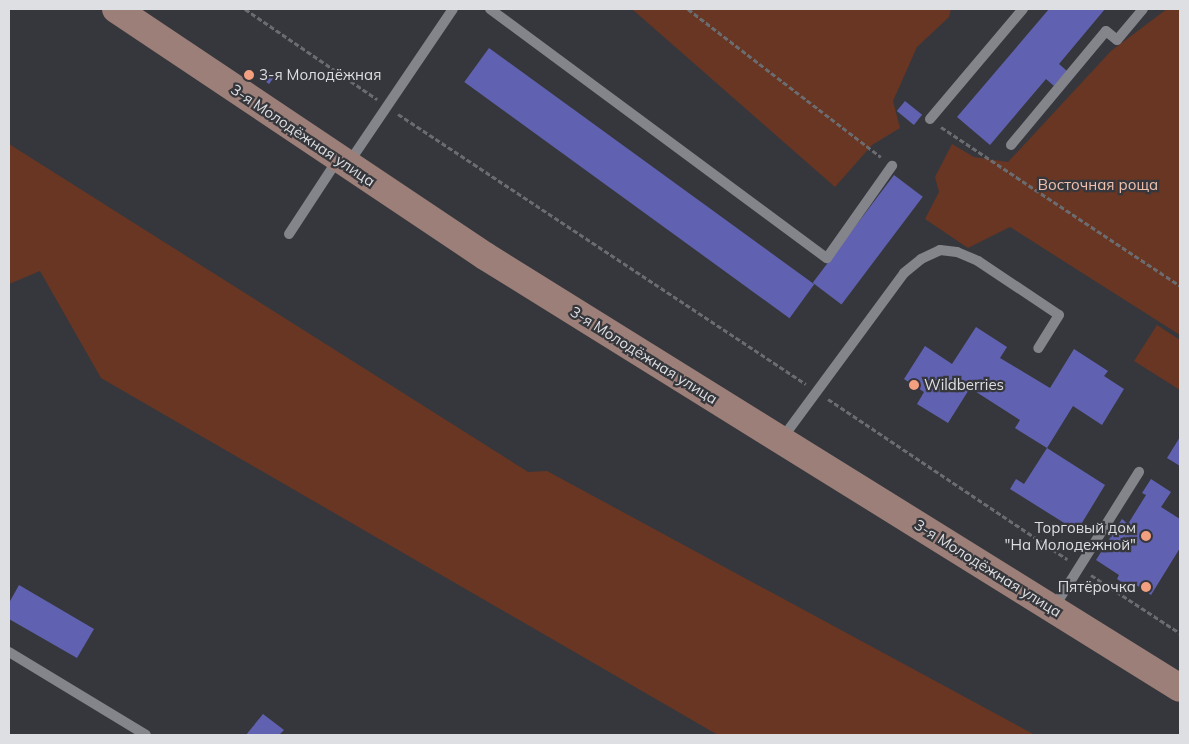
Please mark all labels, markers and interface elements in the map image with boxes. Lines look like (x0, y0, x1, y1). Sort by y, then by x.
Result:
place label: 3-я Молодёжная (259, 66, 381, 84)
marker: 3-я Молодёжная (243, 69, 255, 81)
street label: 3-я Молодёжная улица (227, 80, 379, 190)
park label: Восточная роща (1038, 176, 1158, 194)
street label: 3-я Молодёжная улица (567, 302, 721, 408)
place label: Wildberries (924, 376, 1004, 394)
marker: Wildberries (908, 379, 920, 391)
street label: 3-я Молодёжная улица (911, 515, 1065, 621)
place label: Торговый дом "На Молодежной" (1005, 518, 1136, 553)
marker: Торговый дом "На Молодежной" (1140, 530, 1152, 542)
place label: Пятёрочка (1058, 578, 1136, 596)
marker: Пятёрочка (1140, 581, 1152, 593)

